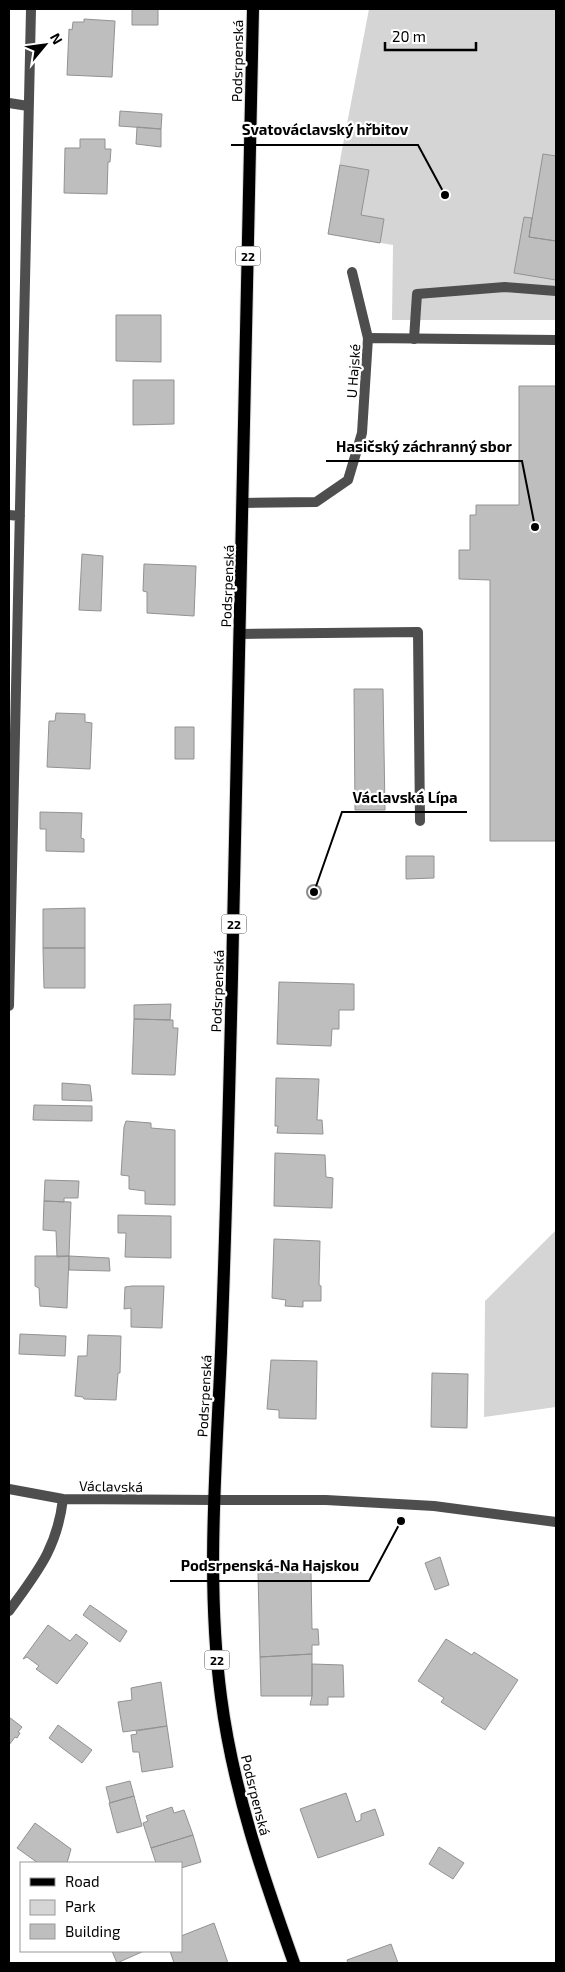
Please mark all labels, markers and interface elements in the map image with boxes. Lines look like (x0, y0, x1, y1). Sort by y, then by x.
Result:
north arrow (20, 20, 70, 70)
street label: Podsrpenská (228, 20, 246, 102)
scale bar (385, 20, 476, 52)
text: 20 m (392, 27, 426, 45)
text: N (47, 30, 67, 47)
callout: Svatováclavský hřbitov (231, 115, 418, 145)
text: Svatováclavský hřbitov (242, 120, 409, 139)
road number: 22 (236, 247, 260, 266)
street label: U Hajské (343, 343, 363, 399)
callout: Hasičský záchranný sbor (326, 431, 522, 461)
text: Hasičský záchranný sbor (336, 437, 513, 456)
street label: Podsrpenská (217, 544, 237, 628)
callout: Václavská Lípa (342, 782, 467, 812)
text: Václavská Lípa (352, 788, 458, 806)
road number: 22 (222, 914, 246, 934)
street label: Podsrpenská (207, 949, 227, 1033)
street label: Podsrpenská (193, 1354, 215, 1438)
street label: Václavská (79, 1477, 143, 1495)
callout: Podsrpenská-Na Hajskou (170, 1551, 369, 1581)
text: Podsrpenská-Na Hajskou (181, 1556, 359, 1574)
road number: 22 (204, 1650, 230, 1670)
street label: Podsrpenská (238, 1753, 274, 1837)
legend (20, 1862, 182, 1952)
text: Road (65, 1872, 100, 1890)
text: Park (65, 1897, 96, 1915)
text: Building (65, 1922, 121, 1940)

